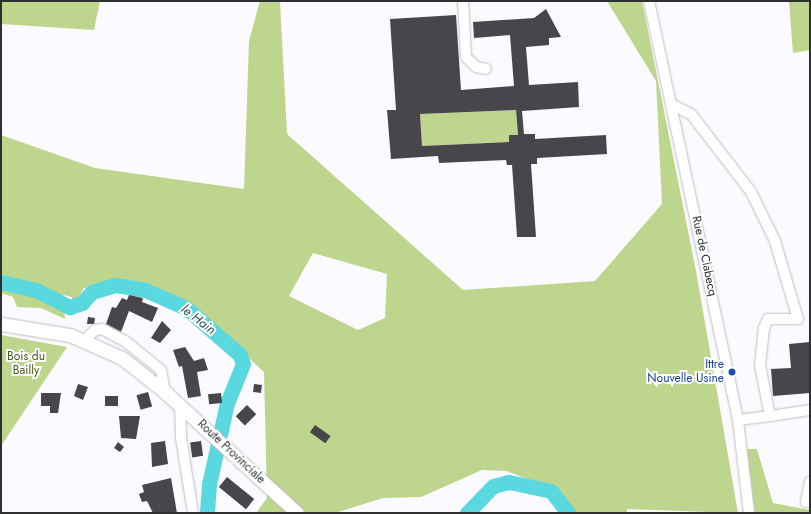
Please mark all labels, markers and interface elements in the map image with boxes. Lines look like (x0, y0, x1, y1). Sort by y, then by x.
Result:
street label: Rue de Clabecq (688, 215, 720, 297)
water label: le Hain (178, 302, 218, 338)
park label: Bois du Bailly (7, 350, 45, 378)
place label: Ittre Nouvelle Usine (647, 358, 724, 386)
marker: Ittre Nouvelle Usine (727, 367, 737, 377)
street label: Route Provinciale (194, 417, 268, 487)

